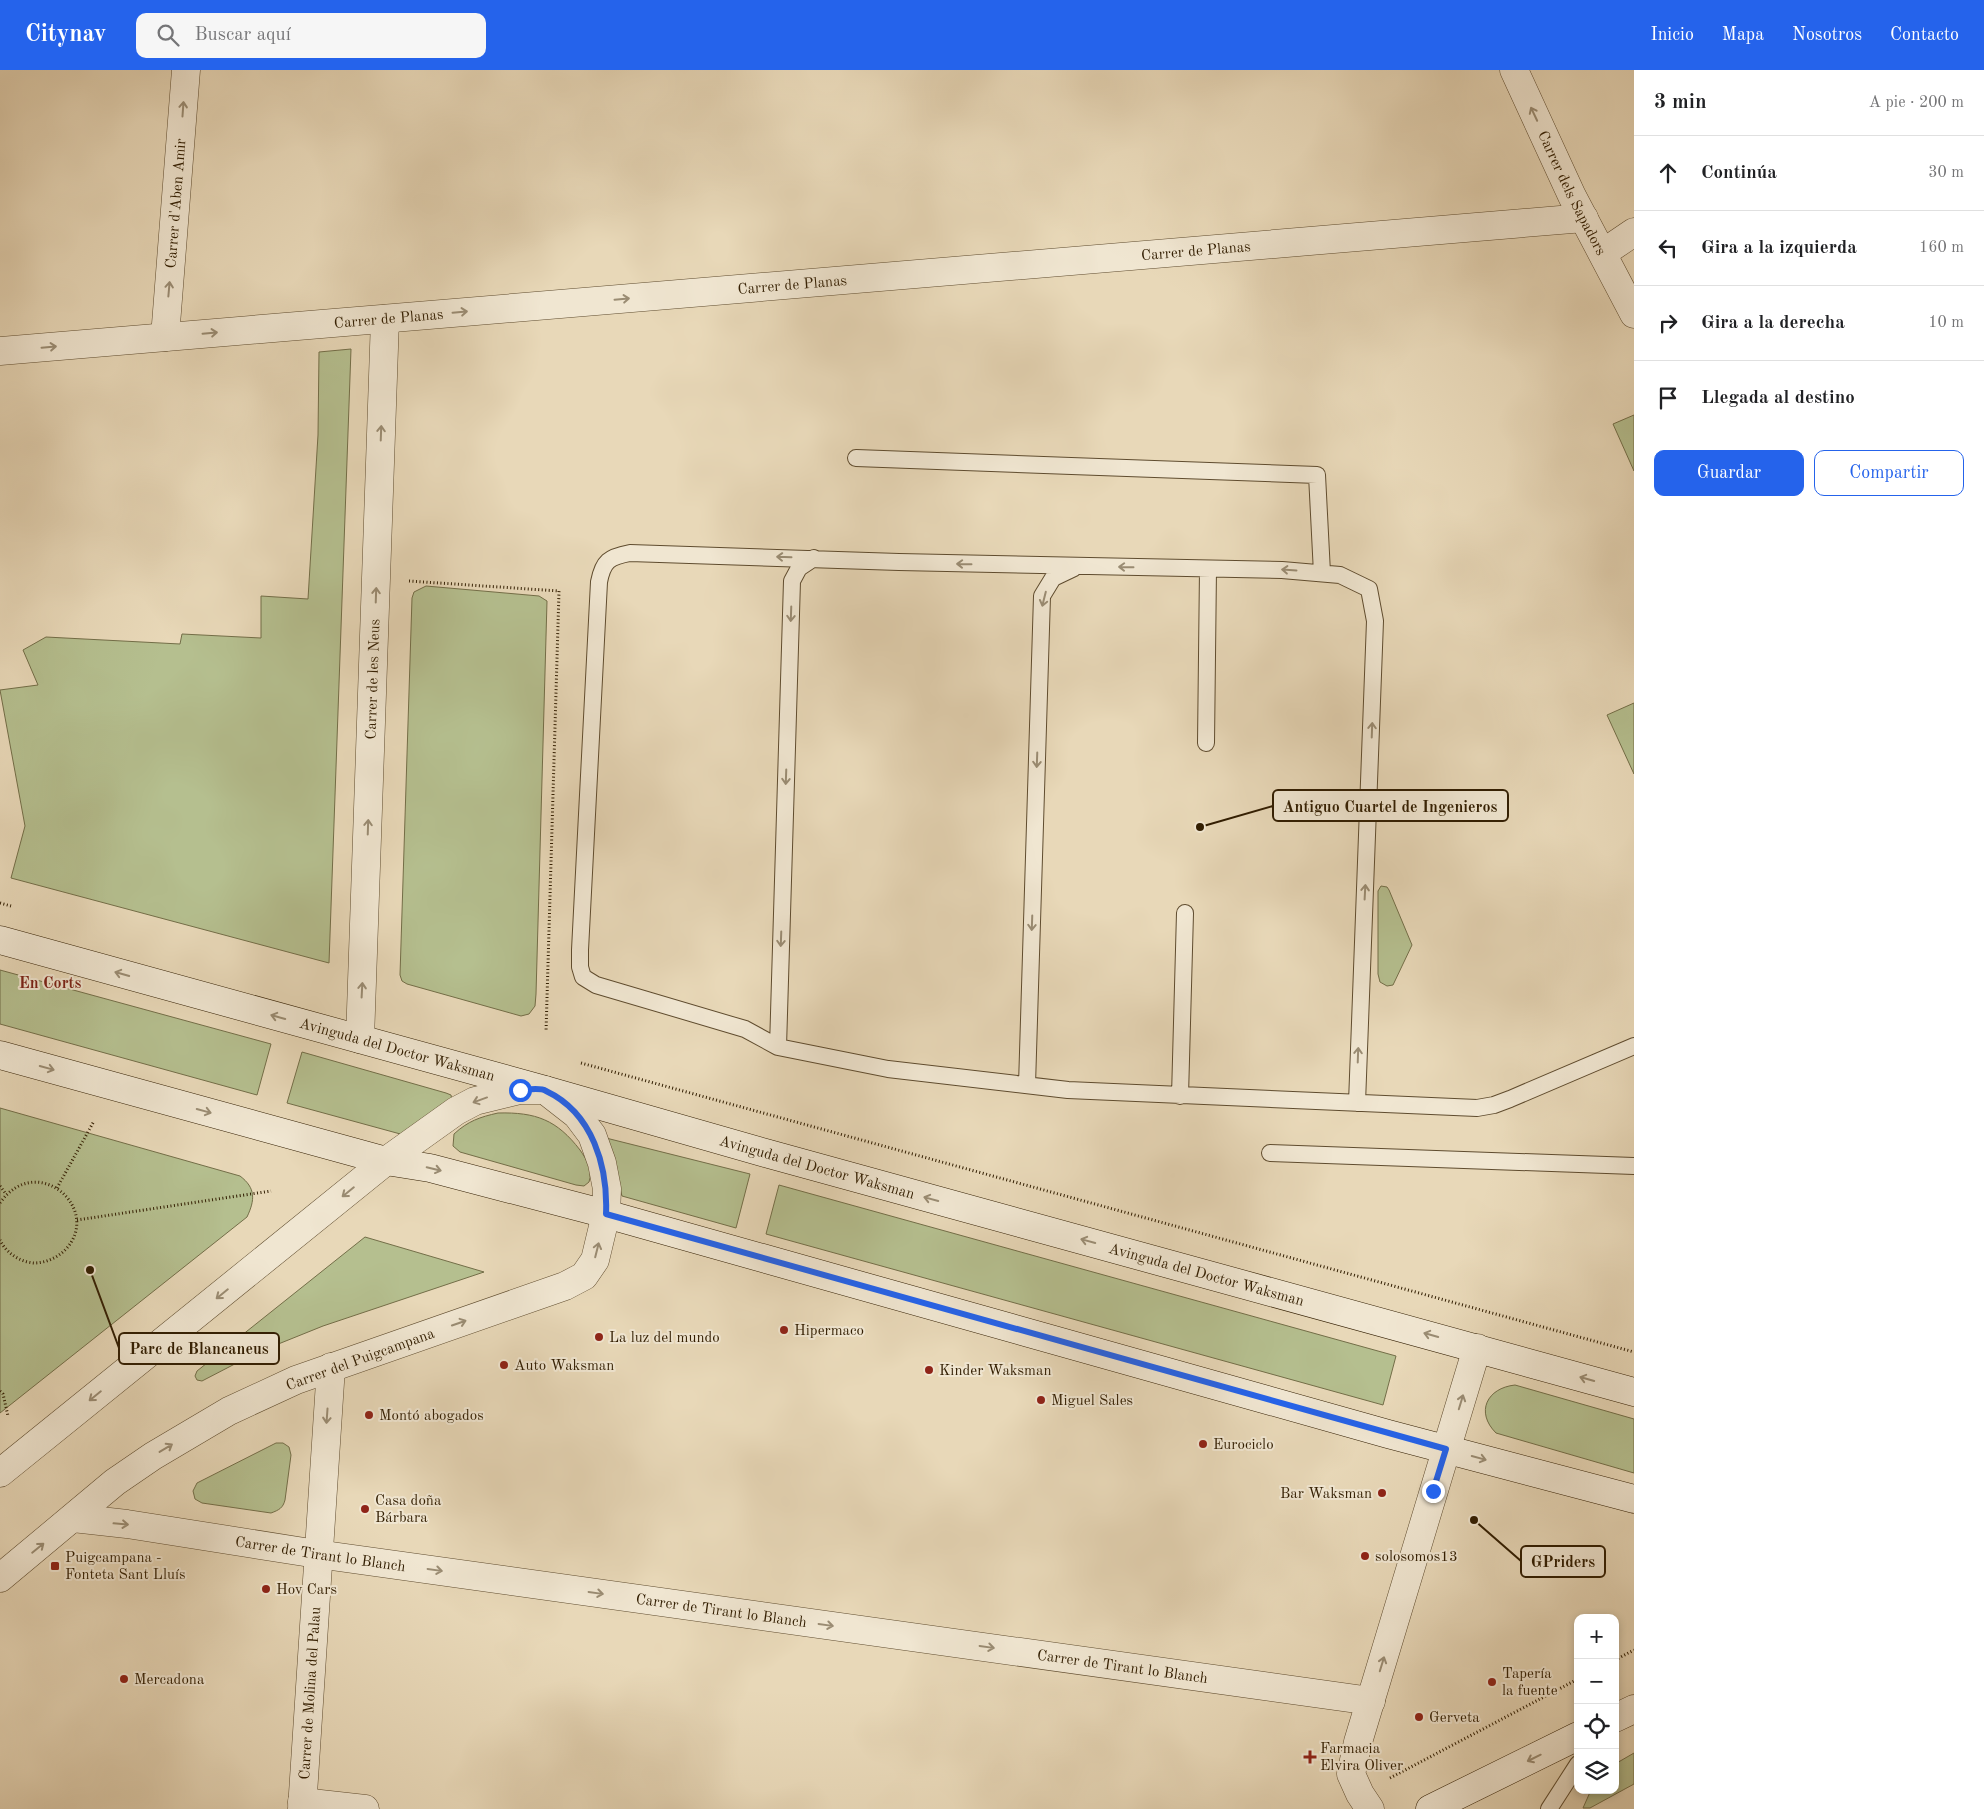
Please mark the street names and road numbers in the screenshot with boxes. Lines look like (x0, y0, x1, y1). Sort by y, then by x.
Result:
street label: Carrer dels Sapadors (1534, 129, 1608, 258)
street label: Carrer d'Aben Amir (164, 138, 190, 269)
street label: Carrer de Planas (1141, 240, 1251, 264)
street label: Carrer de Planas (737, 274, 848, 298)
street label: Carrer de Planas (333, 308, 444, 332)
street label: Carrer de les Neus (364, 619, 384, 740)
street label: Avinguda del Doctor Waksman (297, 1017, 496, 1085)
street label: Avinguda del Doctor Waksman (717, 1134, 916, 1203)
street label: Avinguda del Doctor Waksman (1107, 1242, 1306, 1310)
street label: Carrer del Puigcampana (284, 1326, 437, 1394)
street label: Carrer de Tirant lo Blanch (234, 1535, 406, 1575)
street label: Carrer de Tirant lo Blanch (635, 1593, 808, 1631)
street label: Carrer de Molina del Palau (298, 1606, 324, 1780)
street label: Carrer de Tirant lo Blanch (1036, 1648, 1209, 1687)

